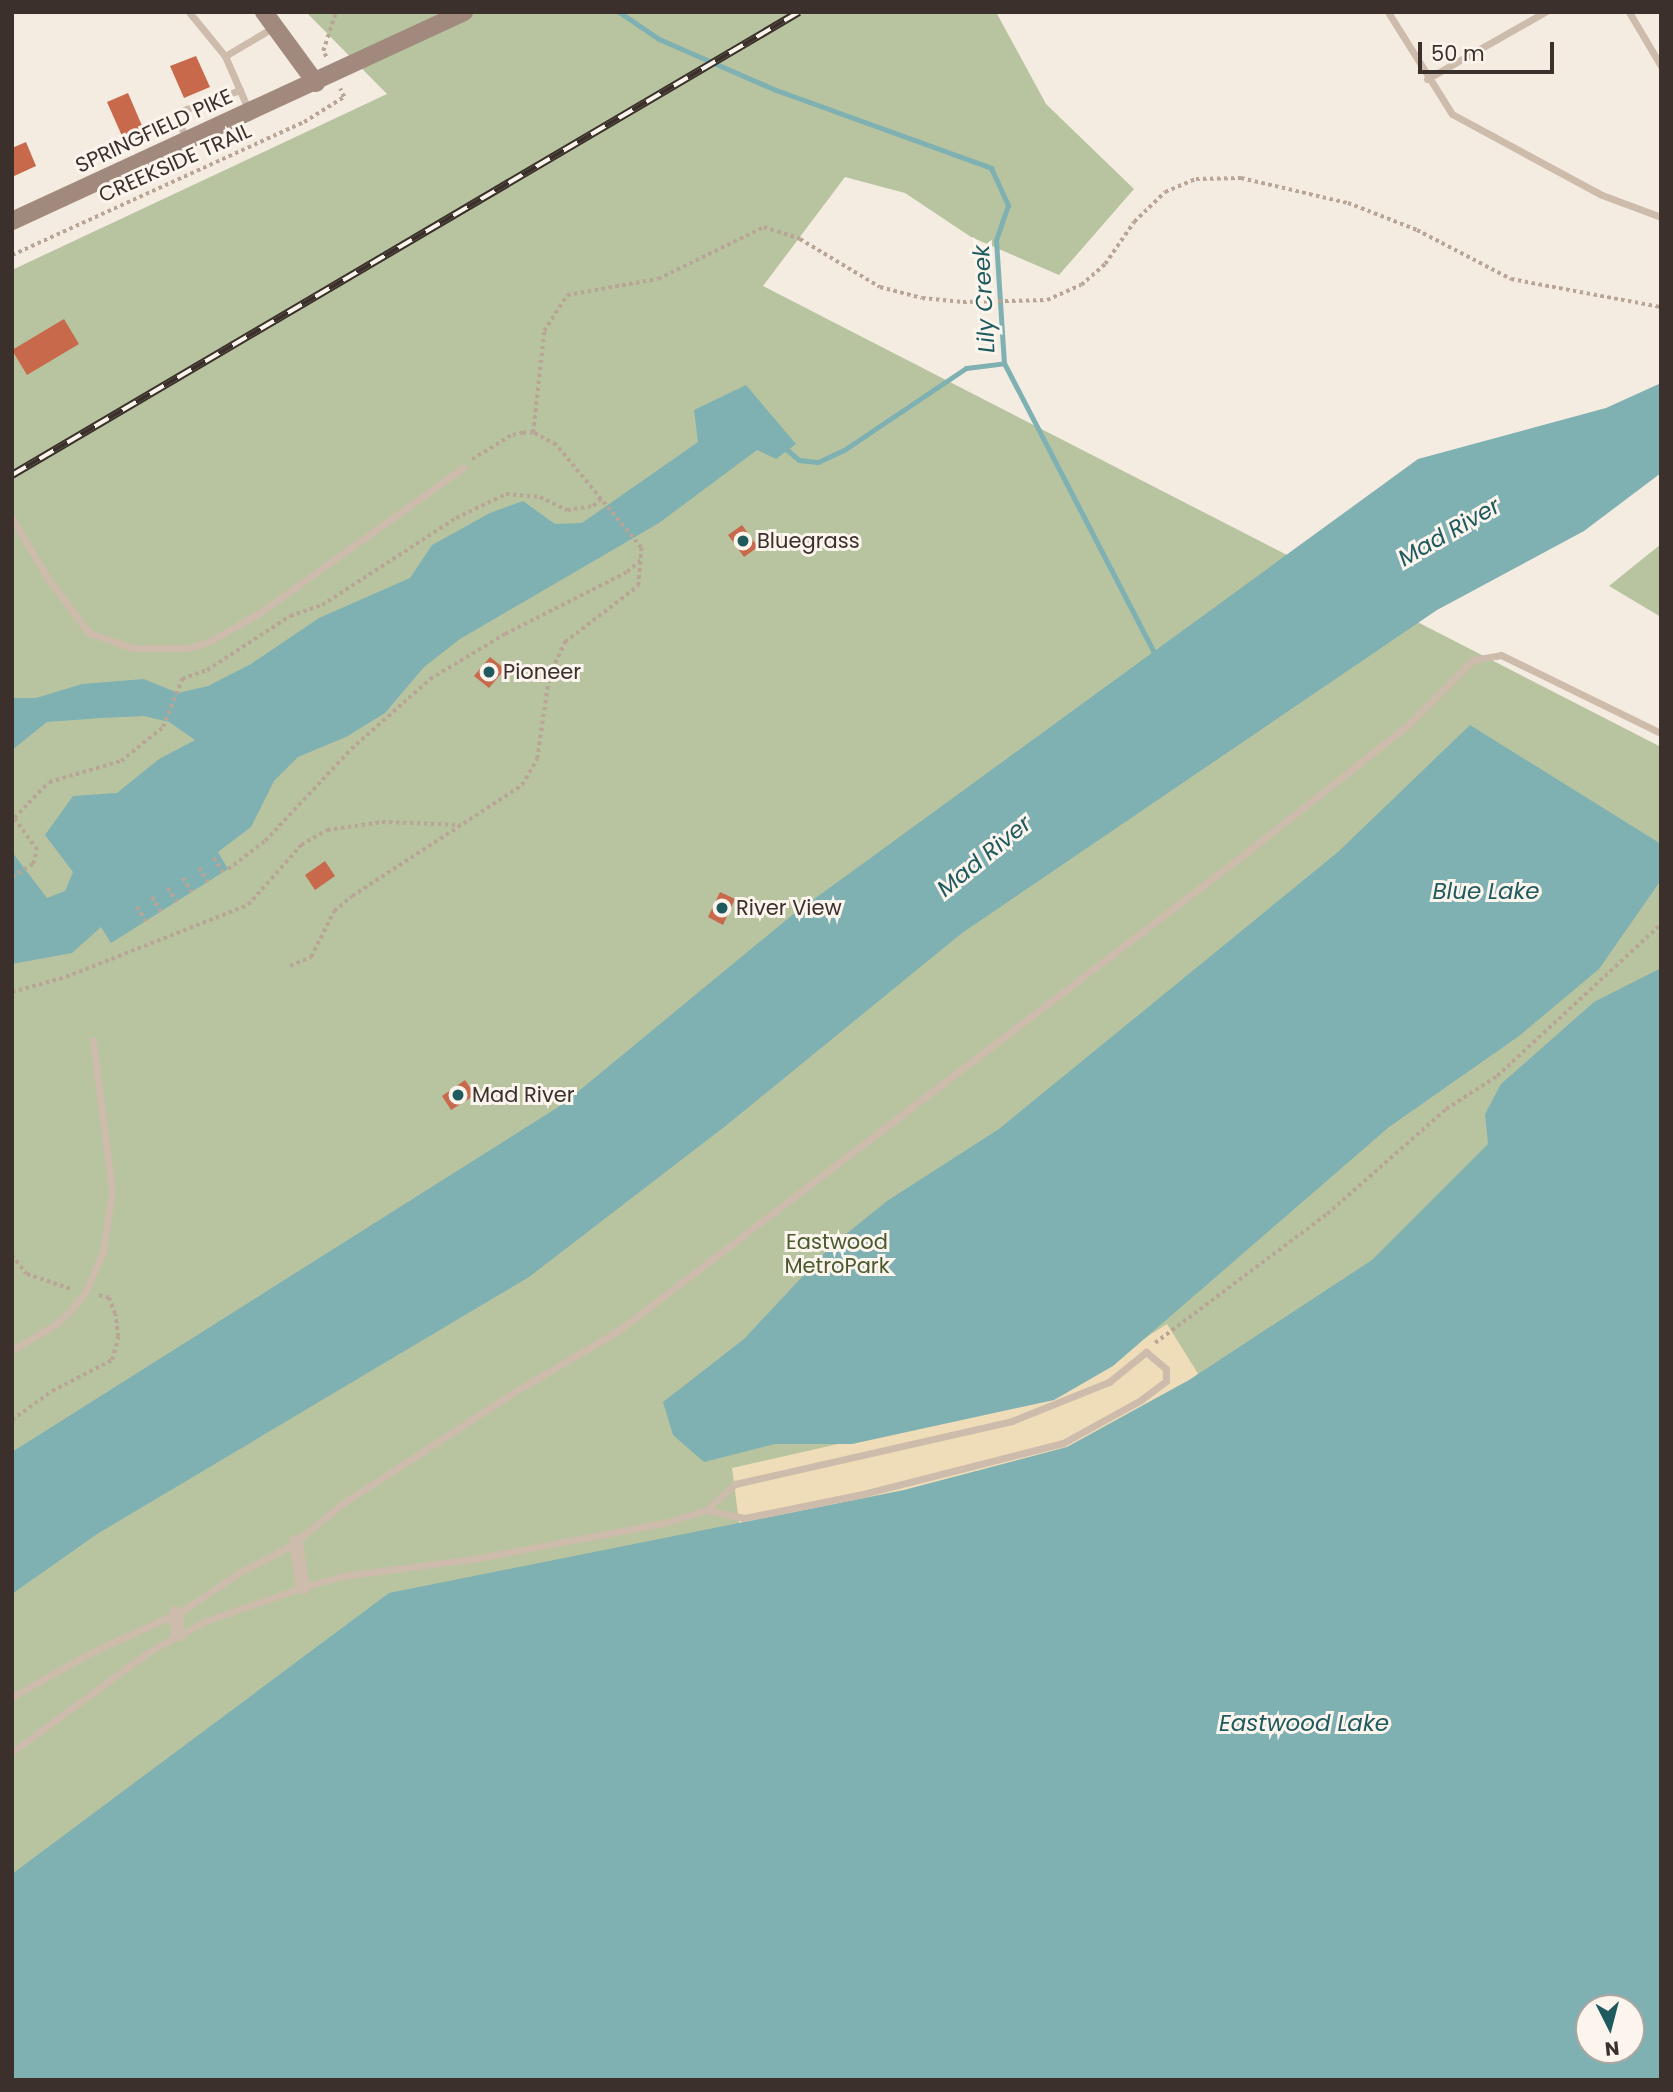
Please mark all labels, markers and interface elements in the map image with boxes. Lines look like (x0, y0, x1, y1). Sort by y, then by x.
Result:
scale bar (1421, 28, 1558, 72)
text: 50 m (1431, 39, 1485, 68)
street label: SPRINGFIELD PIKE (72, 84, 236, 178)
street label: CREEKSIDE TRAIL (95, 118, 255, 208)
water label: Lily Creek (967, 244, 1001, 354)
water label: Mad River (1393, 492, 1505, 572)
place label: Bluegrass (757, 528, 860, 554)
marker: Bluegrass (735, 533, 751, 549)
place label: Pioneer (503, 659, 581, 685)
marker: Pioneer (481, 664, 497, 680)
water label: Mad River (931, 810, 1037, 902)
water label: Blue Lake (1432, 877, 1540, 905)
place label: River View (736, 895, 842, 921)
marker: River View (714, 900, 730, 916)
place label: Mad River (472, 1082, 575, 1108)
marker: Mad River (450, 1087, 466, 1103)
park label: Eastwood MetroPark (784, 1229, 890, 1279)
water label: Eastwood Lake (1219, 1709, 1389, 1737)
north arrow (1575, 1994, 1645, 2064)
text: N (1604, 2034, 1621, 2063)

